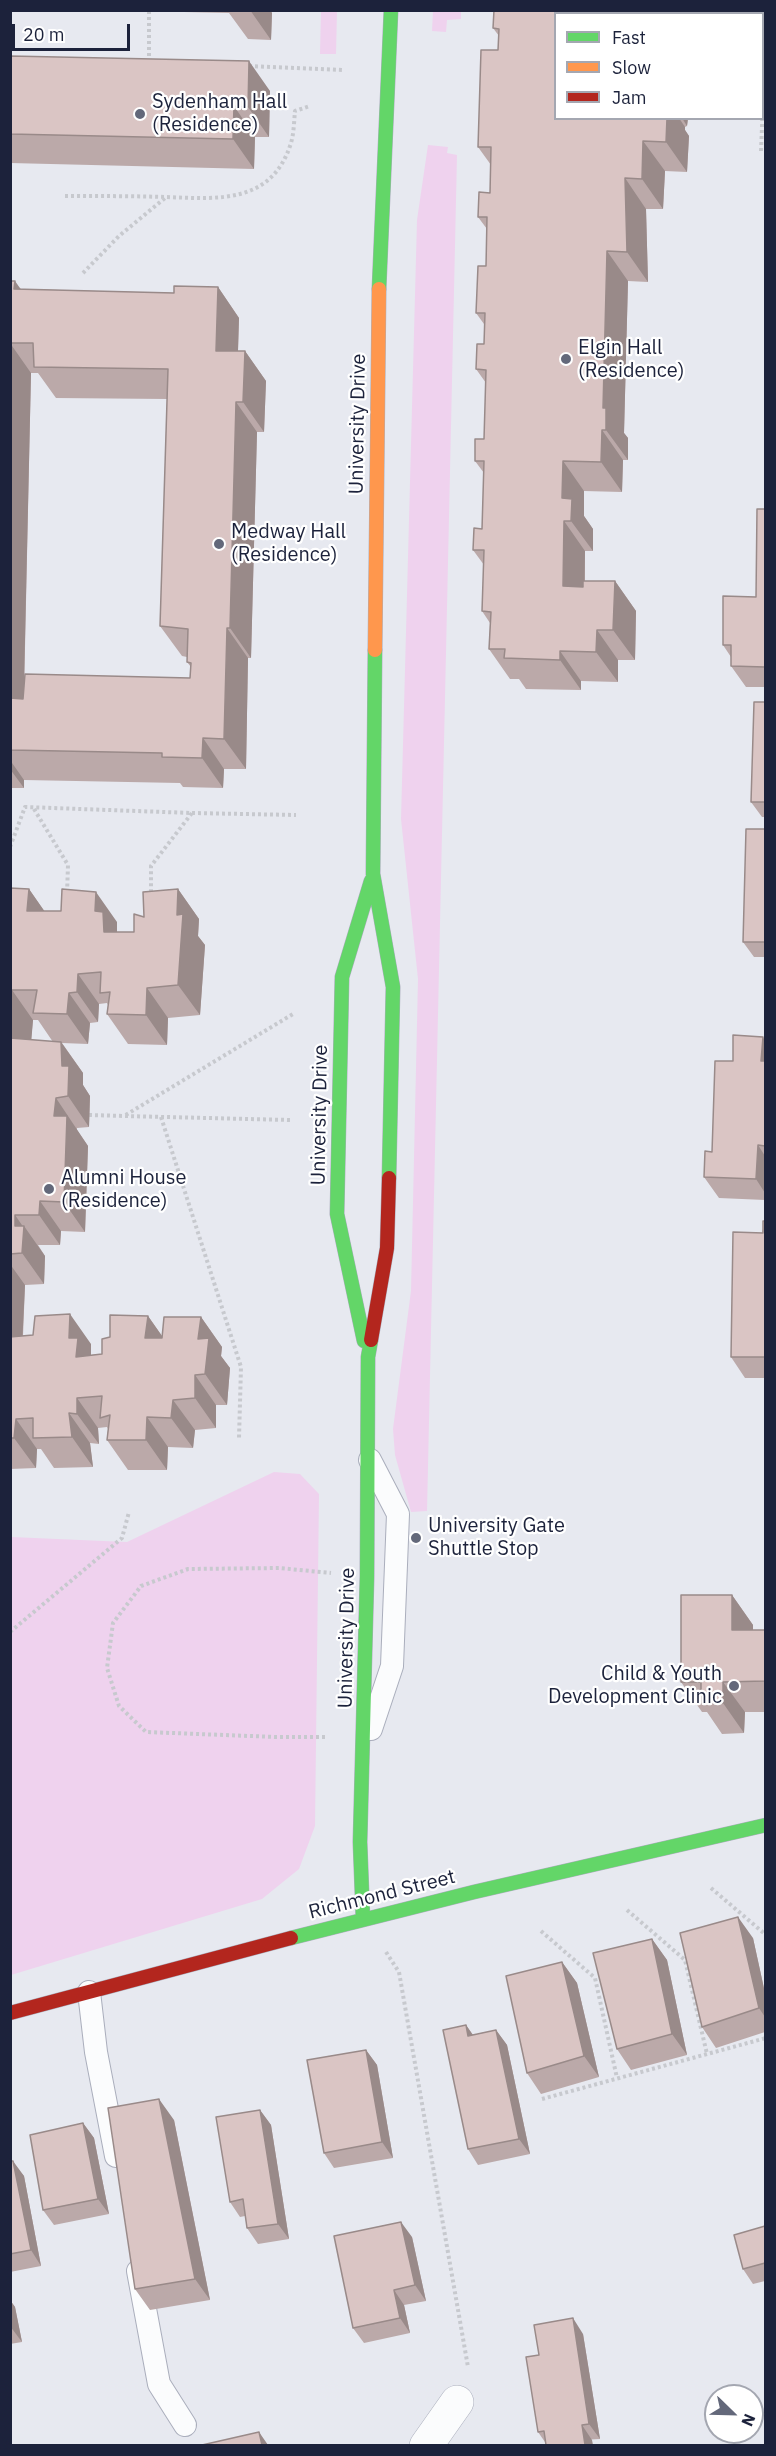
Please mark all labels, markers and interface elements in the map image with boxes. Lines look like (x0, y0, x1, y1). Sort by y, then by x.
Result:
scale bar (15, 12, 134, 50)
legend (554, 12, 764, 120)
text: 20 m (23, 23, 65, 46)
text: Fast (612, 26, 646, 49)
text: Slow (612, 56, 651, 79)
text: Jam (612, 86, 647, 109)
place label: Sydenham Hall (Residence) (152, 90, 287, 137)
marker: Sydenham Hall (Residence) (133, 107, 147, 121)
place label: Elgin Hall (Residence) (578, 336, 684, 383)
marker: Elgin Hall (Residence) (559, 352, 573, 366)
street label: University Drive (345, 353, 371, 495)
place label: Medway Hall (Residence) (231, 520, 346, 567)
marker: Medway Hall (Residence) (212, 537, 226, 551)
street label: University Drive (307, 1044, 333, 1186)
place label: Alumni House (Residence) (61, 1166, 187, 1213)
marker: Alumni House (Residence) (42, 1182, 56, 1196)
place label: University Gate Shuttle Stop (428, 1514, 565, 1561)
marker: University Gate Shuttle Stop (409, 1531, 423, 1545)
street label: University Drive (334, 1567, 360, 1709)
place label: Child & Youth Development Clinic (548, 1662, 722, 1709)
marker: Child & Youth Development Clinic (727, 1679, 741, 1693)
street label: Richmond Street (306, 1865, 458, 1925)
north arrow (704, 2384, 764, 2444)
text: N (737, 2411, 760, 2429)

